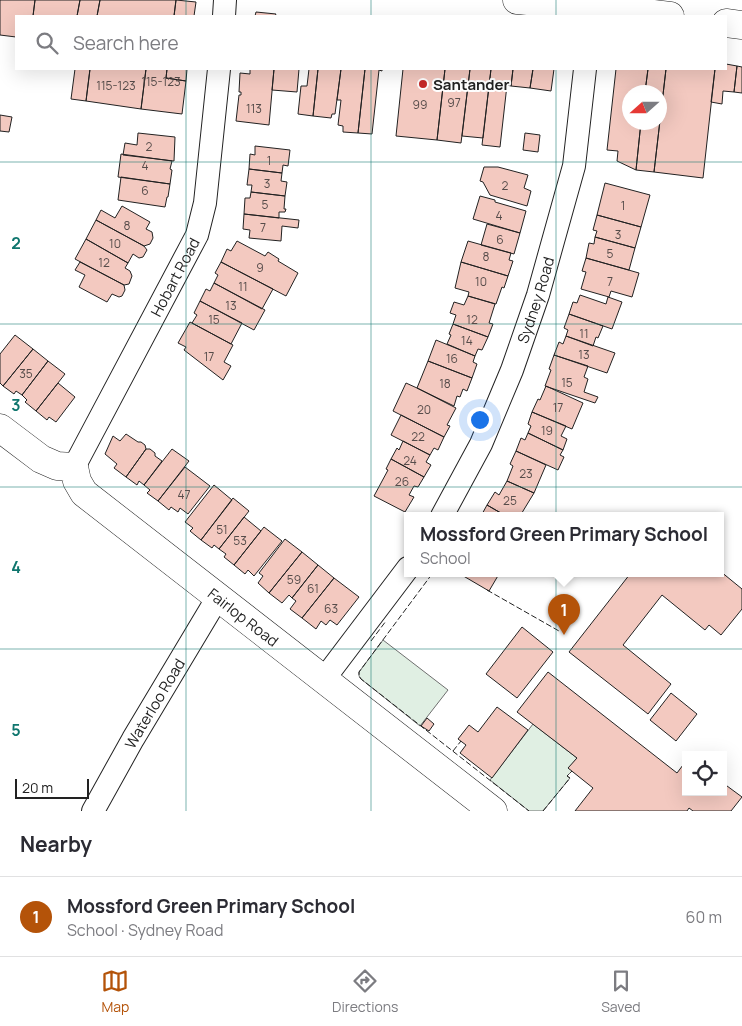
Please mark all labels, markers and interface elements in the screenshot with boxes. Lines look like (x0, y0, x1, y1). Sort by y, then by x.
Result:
search box (15, 15, 727, 70)
icon: search (33, 29, 61, 57)
text: Search here (73, 30, 179, 56)
house number: 115-123 (141, 73, 181, 90)
place label: Santander (433, 74, 510, 95)
house number: 115-123 (96, 77, 136, 94)
marker: Santander (417, 78, 429, 90)
north arrow (622, 85, 667, 130)
house number: 97 (447, 94, 461, 111)
house number: 99 (413, 96, 427, 113)
house number: 113 (246, 100, 262, 117)
house number: 2 (146, 138, 153, 155)
house number: 1 (267, 152, 271, 169)
house number: 4 (141, 157, 149, 174)
house number: 3 (264, 175, 270, 192)
house number: 2 (502, 177, 509, 194)
house number: 6 (141, 182, 149, 199)
house number: 5 (262, 196, 269, 213)
house number: 1 (621, 197, 625, 214)
house number: 4 (495, 207, 503, 224)
house number: 8 (124, 217, 131, 234)
house number: 7 (260, 219, 266, 236)
house number: 3 (615, 226, 621, 243)
house number: 6 (496, 231, 504, 248)
text: 2 (11, 232, 21, 254)
street label: Hobart Road (145, 234, 204, 320)
house number: 10 (109, 235, 121, 252)
house number: 5 (607, 245, 614, 262)
house number: 8 (483, 248, 490, 265)
house number: 12 (98, 254, 110, 271)
street label: Sydney Road (512, 254, 559, 346)
house number: 9 (256, 259, 264, 276)
house number: 10 (475, 273, 487, 290)
house number: 7 (607, 273, 613, 290)
house number: 11 (238, 278, 248, 295)
house number: 13 (225, 297, 237, 314)
house number: 15 (208, 311, 220, 328)
house number: 12 (466, 311, 478, 328)
house number: 11 (579, 325, 589, 342)
house number: 14 (461, 332, 473, 349)
house number: 13 (578, 346, 590, 363)
house number: 17 (204, 348, 214, 365)
house number: 16 (446, 350, 458, 367)
house number: 35 (19, 365, 33, 382)
house number: 15 (561, 374, 573, 391)
house number: 18 (439, 375, 451, 392)
text: 3 (11, 394, 21, 416)
house number: 17 (553, 399, 563, 416)
house number: 20 (417, 401, 431, 418)
your location (467, 407, 493, 433)
house number: 19 (541, 422, 553, 439)
house number: 22 (411, 428, 425, 445)
house number: 24 (403, 452, 417, 469)
house number: 23 (519, 465, 533, 482)
house number: 26 (395, 473, 409, 490)
house number: 47 (177, 486, 191, 503)
house number: 25 (503, 492, 517, 509)
popup (404, 512, 724, 577)
house number: 51 (216, 521, 228, 538)
text: Mossford Green Primary School (420, 521, 708, 547)
house number: 53 (233, 532, 247, 549)
text: School (420, 547, 471, 569)
text: 4 (11, 556, 21, 578)
house number: 59 (287, 571, 301, 588)
house number: 61 (307, 580, 319, 597)
street label: Fairlop Road (204, 583, 283, 651)
pin: 1 (548, 594, 580, 635)
house number: 63 (324, 600, 338, 617)
street label: Waterloo Road (119, 654, 189, 752)
text: 5 (11, 719, 21, 741)
map controls (682, 751, 727, 796)
button: locate (682, 751, 727, 796)
scale bar (15, 776, 89, 799)
text: 20 m (22, 778, 53, 797)
text: Nearby (20, 830, 92, 858)
text: Mossford Green Primary School (67, 893, 355, 919)
text: 1 (32, 906, 40, 928)
text: 60 m (686, 906, 722, 928)
text: School · Sydney Road (67, 919, 223, 941)
tab: Map (101, 967, 129, 1016)
tab: Directions (332, 967, 398, 1016)
tab: Saved (601, 967, 641, 1016)

